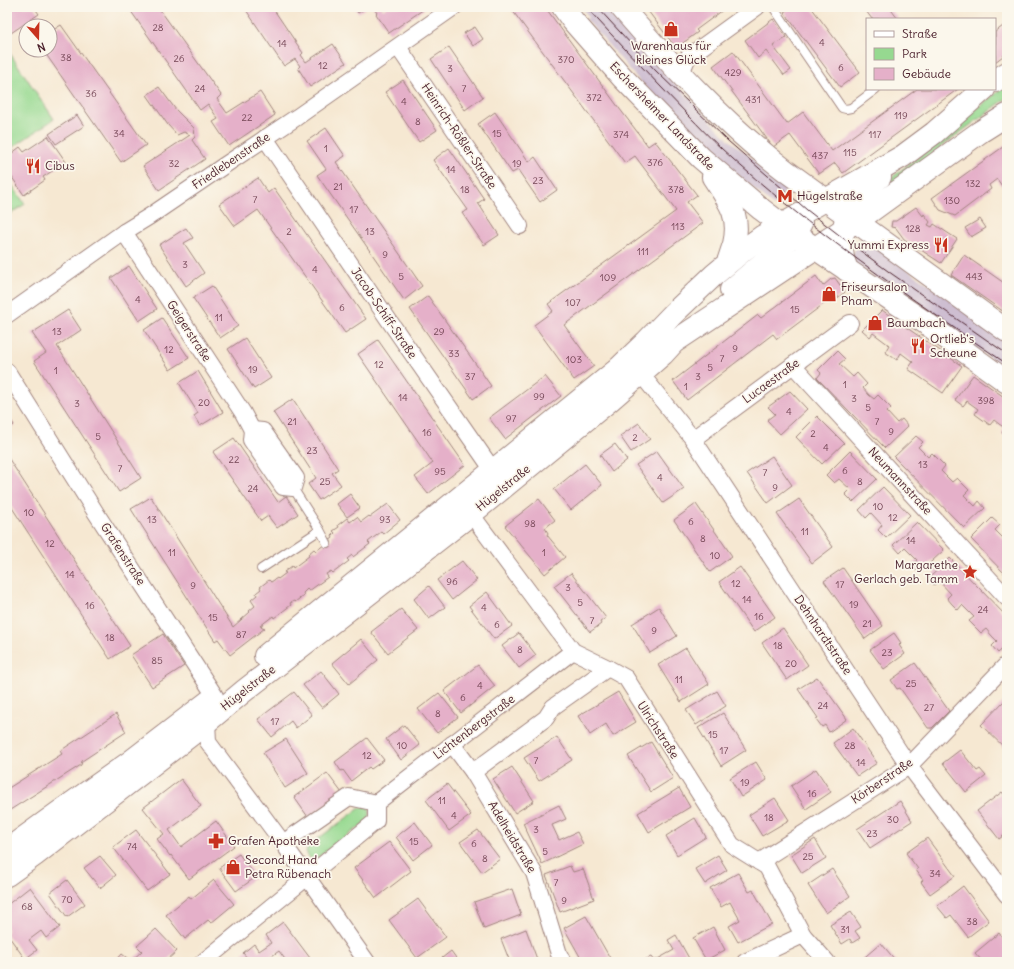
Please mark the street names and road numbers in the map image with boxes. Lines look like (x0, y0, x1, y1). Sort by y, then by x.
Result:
street label: Eschersheimer Landstraße (607, 58, 718, 173)
street label: Heinrich-Rößler-Straße (418, 80, 500, 191)
street label: Friedlebenstraße (189, 129, 273, 192)
street label: Jacob-Schiff-Straße (348, 264, 421, 361)
street label: Geigerstraße (164, 297, 215, 364)
street label: Lucaestraße (739, 355, 802, 406)
street label: Neumannstraße (865, 444, 936, 518)
street label: Hügelstraße (472, 461, 533, 514)
street label: Grafenstraße (98, 520, 149, 588)
street label: Dehnhardtstraße (791, 592, 856, 677)
street label: Hügelstraße (217, 662, 278, 714)
street label: Lichtenbergstraße (430, 691, 517, 762)
street label: Ulrichstraße (634, 698, 683, 761)
street label: Körberstraße (848, 755, 915, 807)
street label: Adelheidstraße (485, 798, 540, 875)

